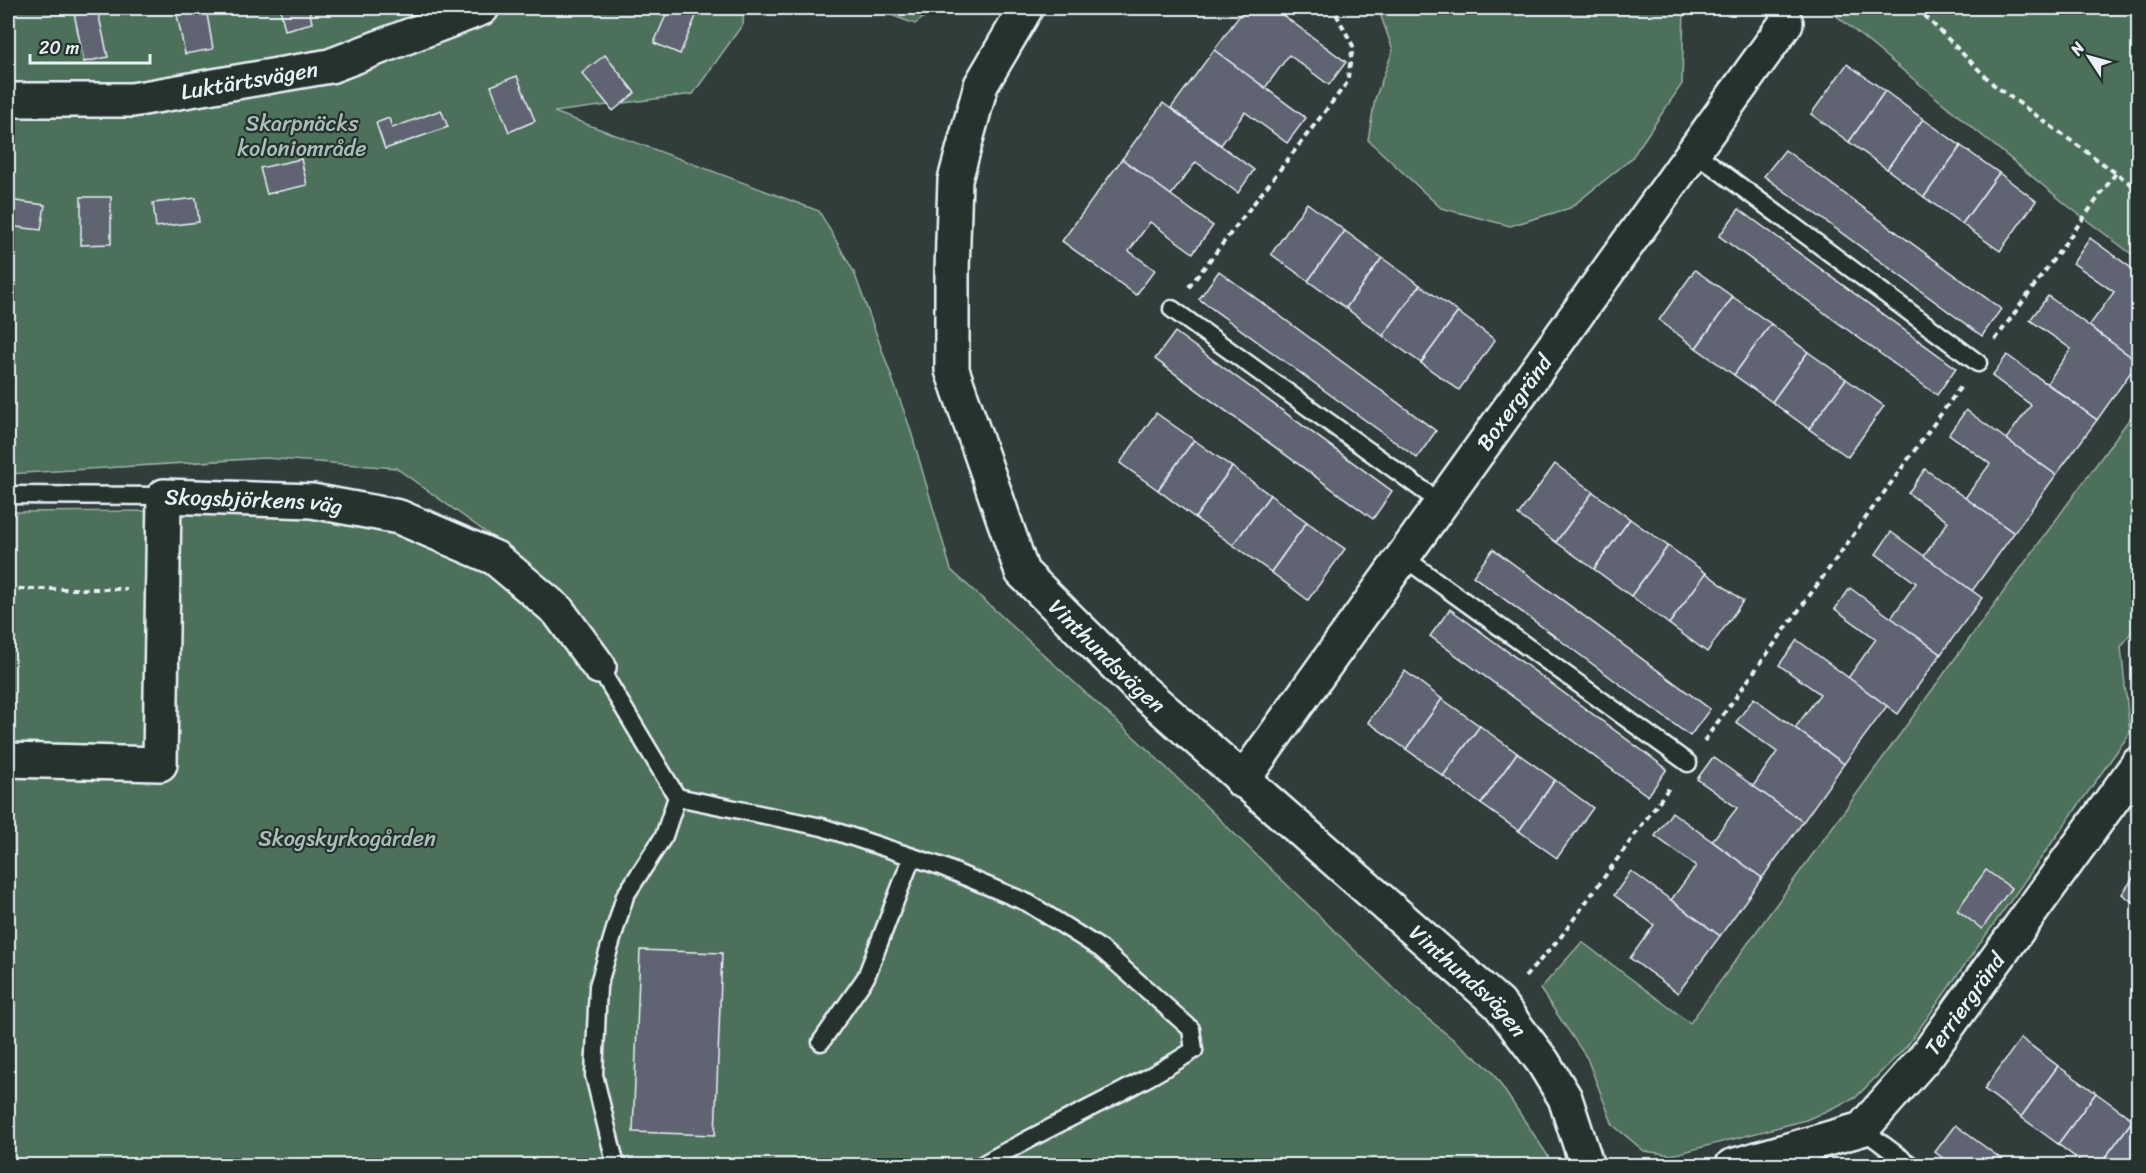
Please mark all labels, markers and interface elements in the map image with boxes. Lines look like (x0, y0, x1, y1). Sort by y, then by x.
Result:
scale bar (30, 27, 150, 65)
north arrow (2059, 27, 2119, 87)
text: 20 m (39, 32, 79, 64)
text: N (2062, 35, 2093, 62)
street label: Luktärtsvägen (178, 49, 321, 111)
park label: Skarpnäcks koloniområde (237, 104, 367, 168)
street label: Boxergränd (1466, 345, 1563, 459)
street label: Skogsbjörkens väg (164, 477, 346, 526)
street label: Vinthundsvägen (1039, 589, 1175, 723)
park label: Skogskyrkogården (258, 819, 436, 858)
street label: Vinthundsvägen (1400, 914, 1537, 1046)
street label: Terriergränd (1914, 943, 2016, 1064)

